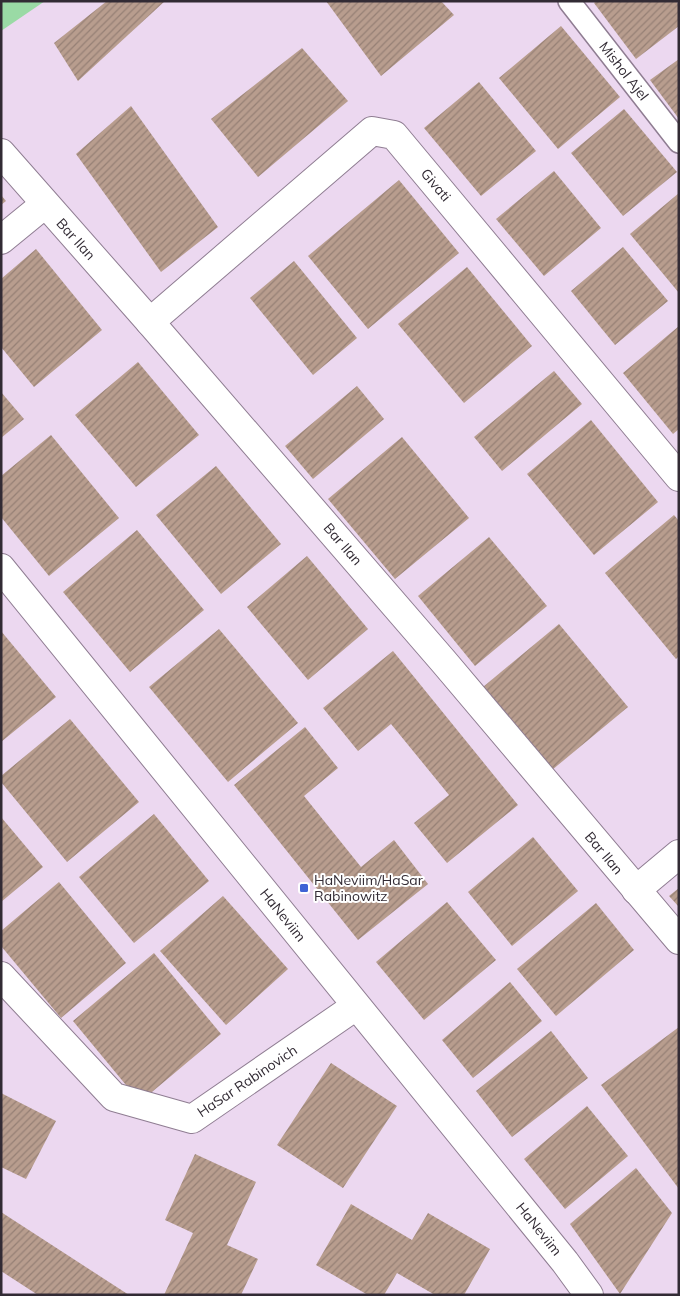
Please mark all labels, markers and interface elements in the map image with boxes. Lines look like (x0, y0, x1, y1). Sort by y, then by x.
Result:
street label: Mishol Ajel (595, 38, 653, 104)
street label: Givati (417, 165, 455, 205)
street label: Bar Ilan (53, 214, 99, 264)
street label: Bar Ilan (320, 519, 366, 569)
street label: Bar Ilan (581, 828, 627, 878)
place label: HaNeviim/HaSar Rabinowitz (314, 871, 424, 905)
marker: HaNeviim/HaSar Rabinowitz (298, 882, 310, 894)
street label: HaNeviim (256, 885, 310, 945)
street label: HaSar Rabinovich (194, 1041, 300, 1121)
street label: HaNeviim (512, 1199, 566, 1259)

